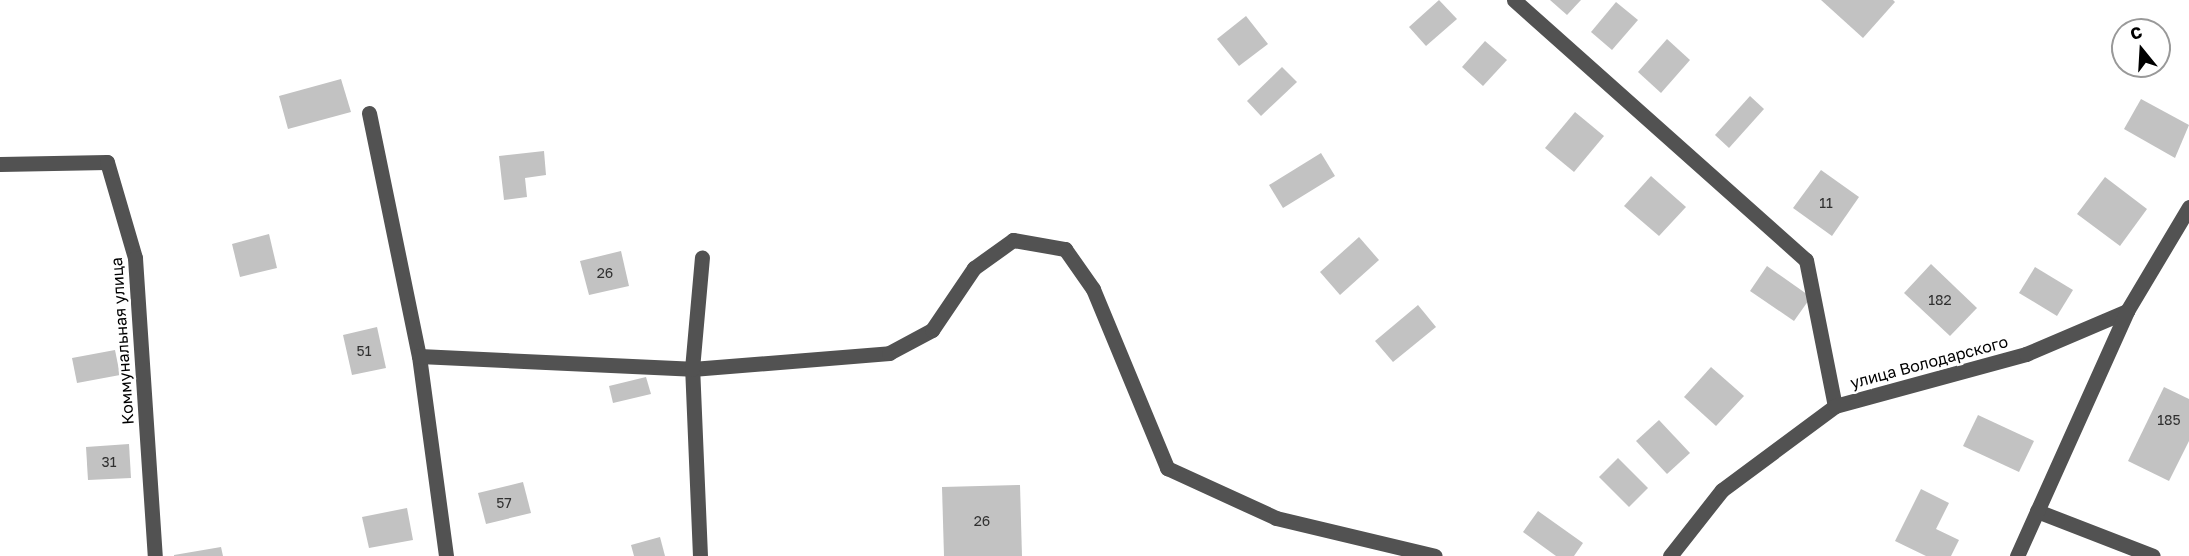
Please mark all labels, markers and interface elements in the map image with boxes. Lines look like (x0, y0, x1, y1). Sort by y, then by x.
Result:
north arrow (2111, 18, 2171, 78)
text: С (2128, 22, 2145, 44)
house number: 11 (1819, 195, 1833, 211)
street label: Коммунальная улица (107, 257, 137, 425)
house number: 26 (597, 265, 613, 281)
house number: 182 (1928, 292, 1952, 308)
street label: улица Володарского (1848, 332, 2010, 392)
house number: 51 (357, 343, 371, 359)
house number: 185 (2157, 412, 2181, 428)
house number: 31 (102, 454, 116, 470)
house number: 57 (496, 495, 512, 511)
house number: 26 (974, 513, 990, 529)

